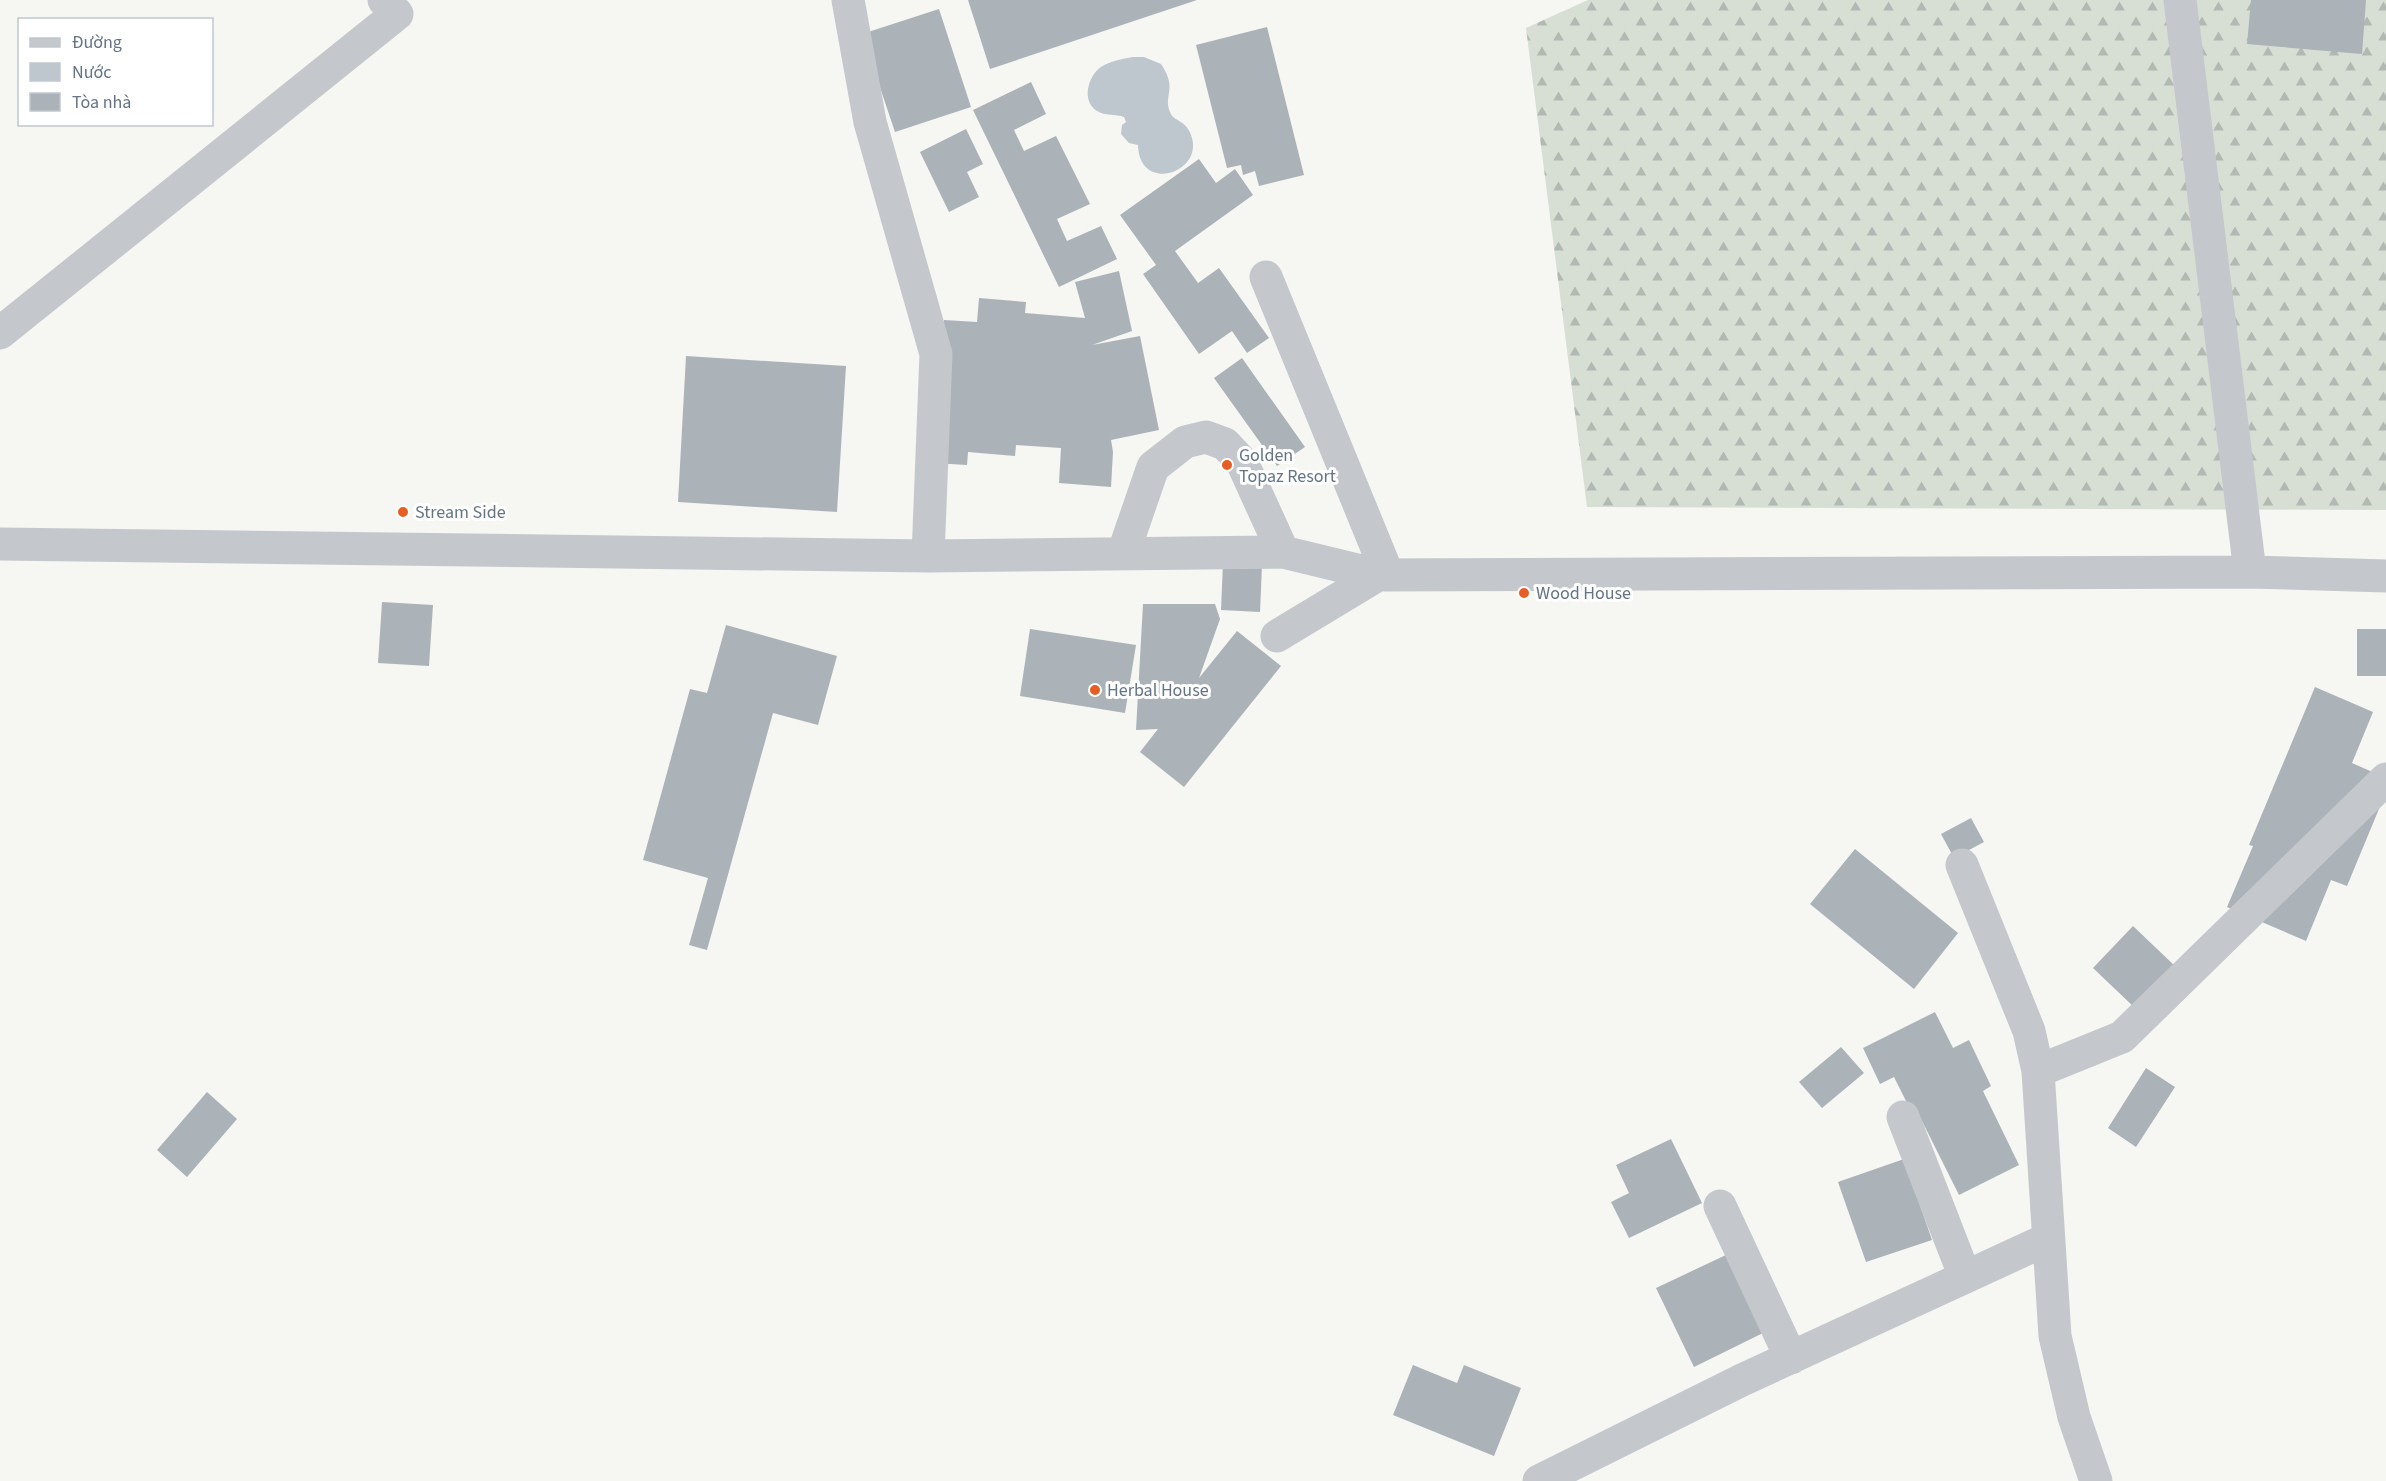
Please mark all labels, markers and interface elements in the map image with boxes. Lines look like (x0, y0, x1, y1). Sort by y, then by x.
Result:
legend (18, 18, 213, 126)
text: Đường (72, 30, 122, 55)
text: Nước (72, 60, 111, 85)
text: Tòa nhà (72, 90, 131, 115)
place label: Golden Topaz Resort (1239, 443, 1336, 489)
marker: Golden Topaz Resort (1220, 458, 1234, 472)
place label: Stream Side (415, 500, 506, 525)
marker: Stream Side (396, 505, 410, 519)
place label: Wood House (1536, 581, 1631, 606)
marker: Wood House (1517, 586, 1531, 600)
place label: Herbal House (1107, 678, 1209, 703)
marker: Herbal House (1088, 683, 1102, 697)

